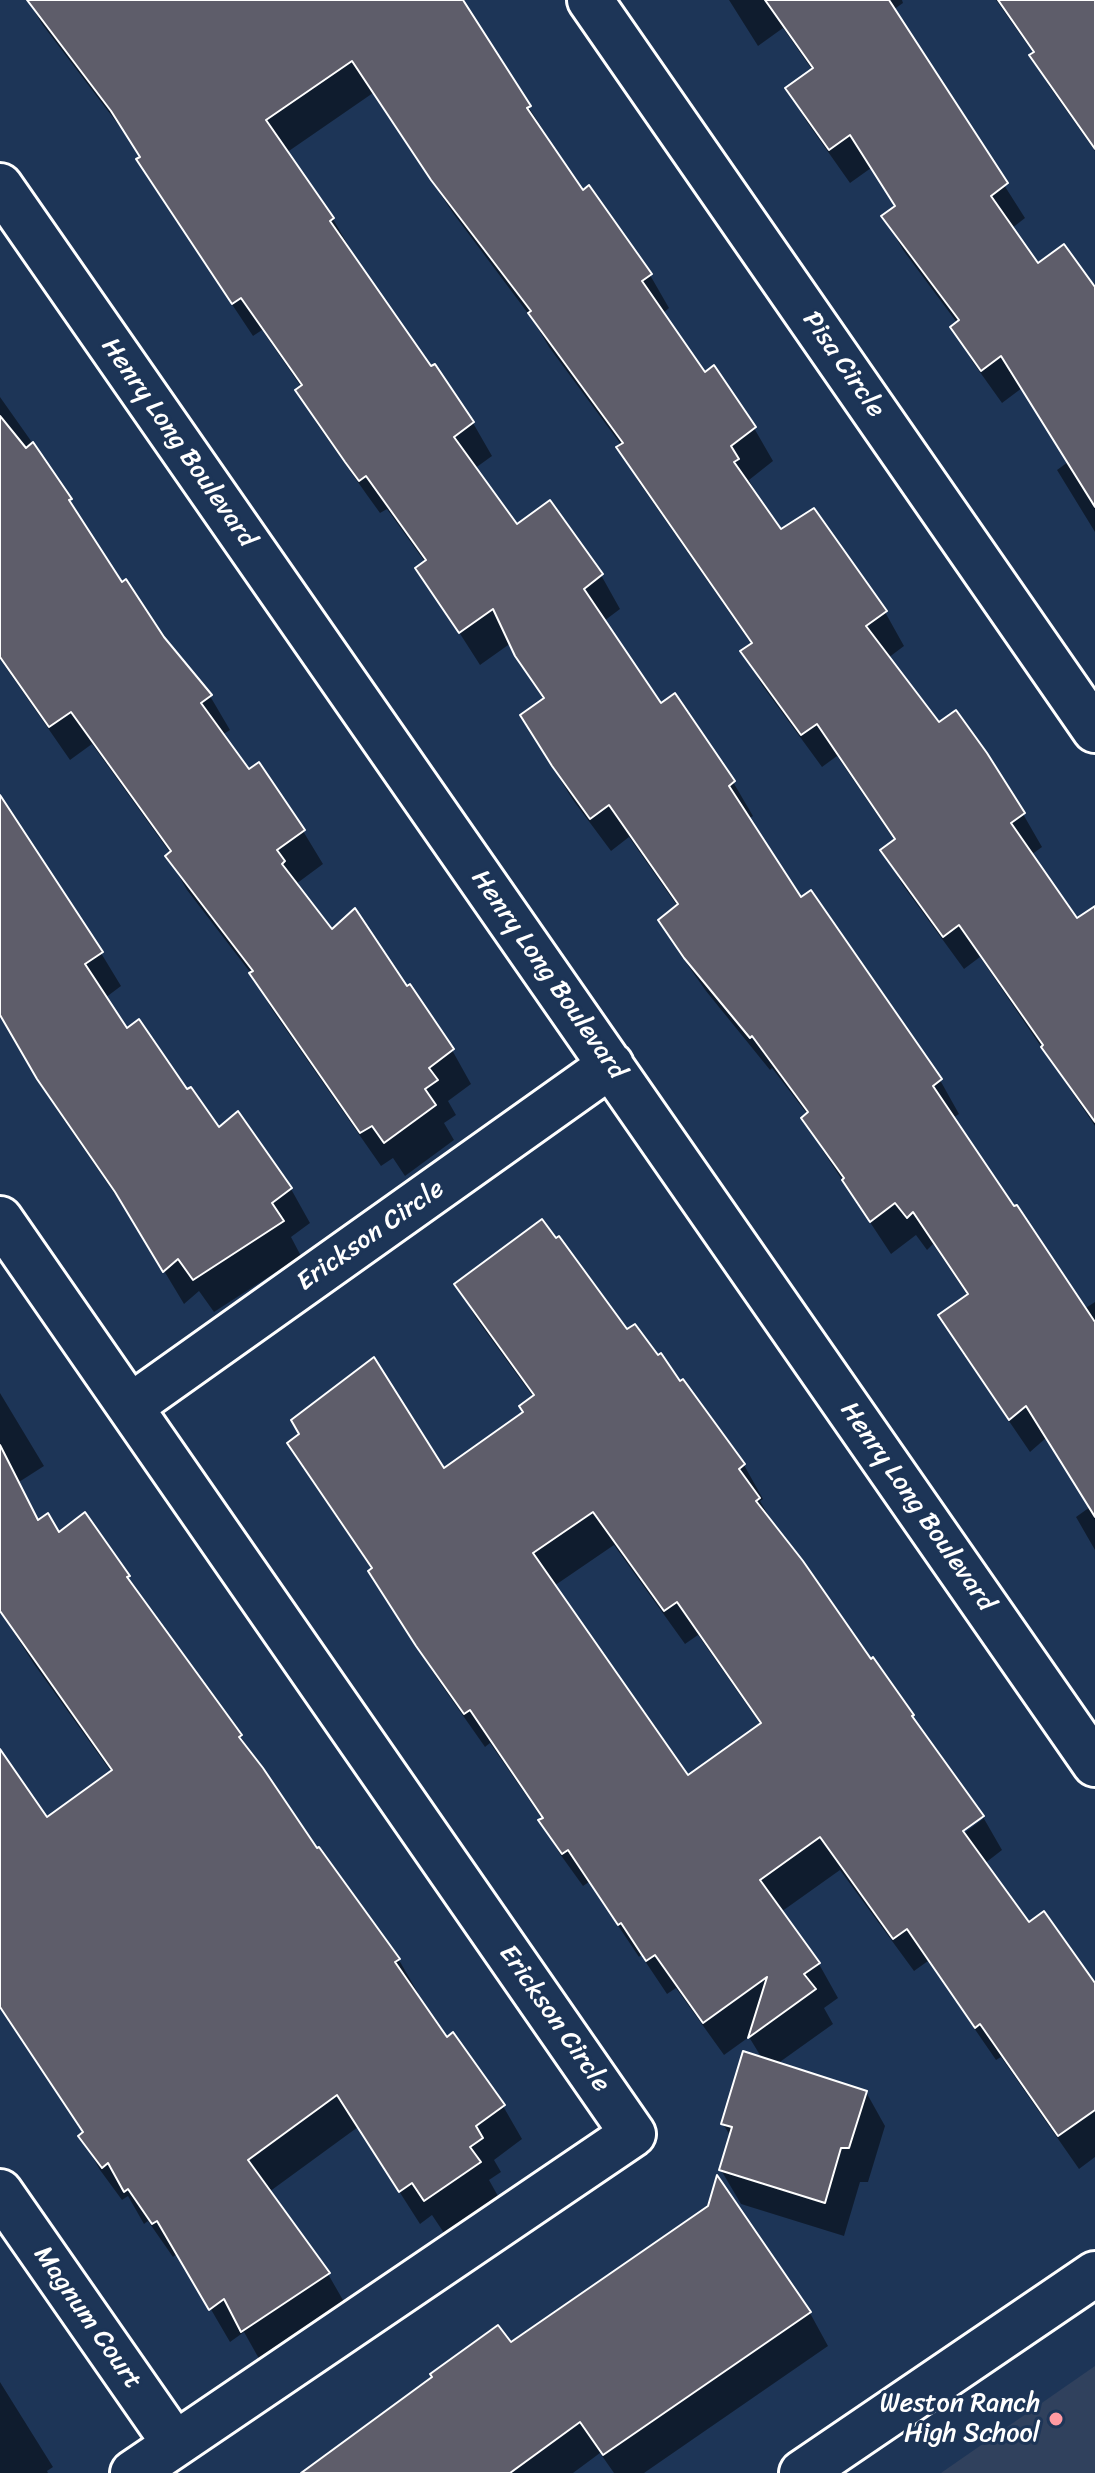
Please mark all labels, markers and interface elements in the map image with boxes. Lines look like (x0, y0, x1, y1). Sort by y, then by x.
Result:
street label: Pisa Circle (795, 306, 891, 424)
street label: Henry Long Boulevard (94, 332, 262, 554)
street label: Henry Long Boulevard (464, 864, 632, 1086)
street label: Erickson Circle (291, 1174, 451, 1298)
street label: Henry Long Boulevard (833, 1396, 1001, 1618)
street label: Erickson Circle (492, 1939, 616, 2099)
street label: Magnum Court (26, 2240, 148, 2396)
place label: Weston Ranch High School (880, 2388, 1040, 2450)
marker: Weston Ranch High School (1047, 2410, 1065, 2428)

